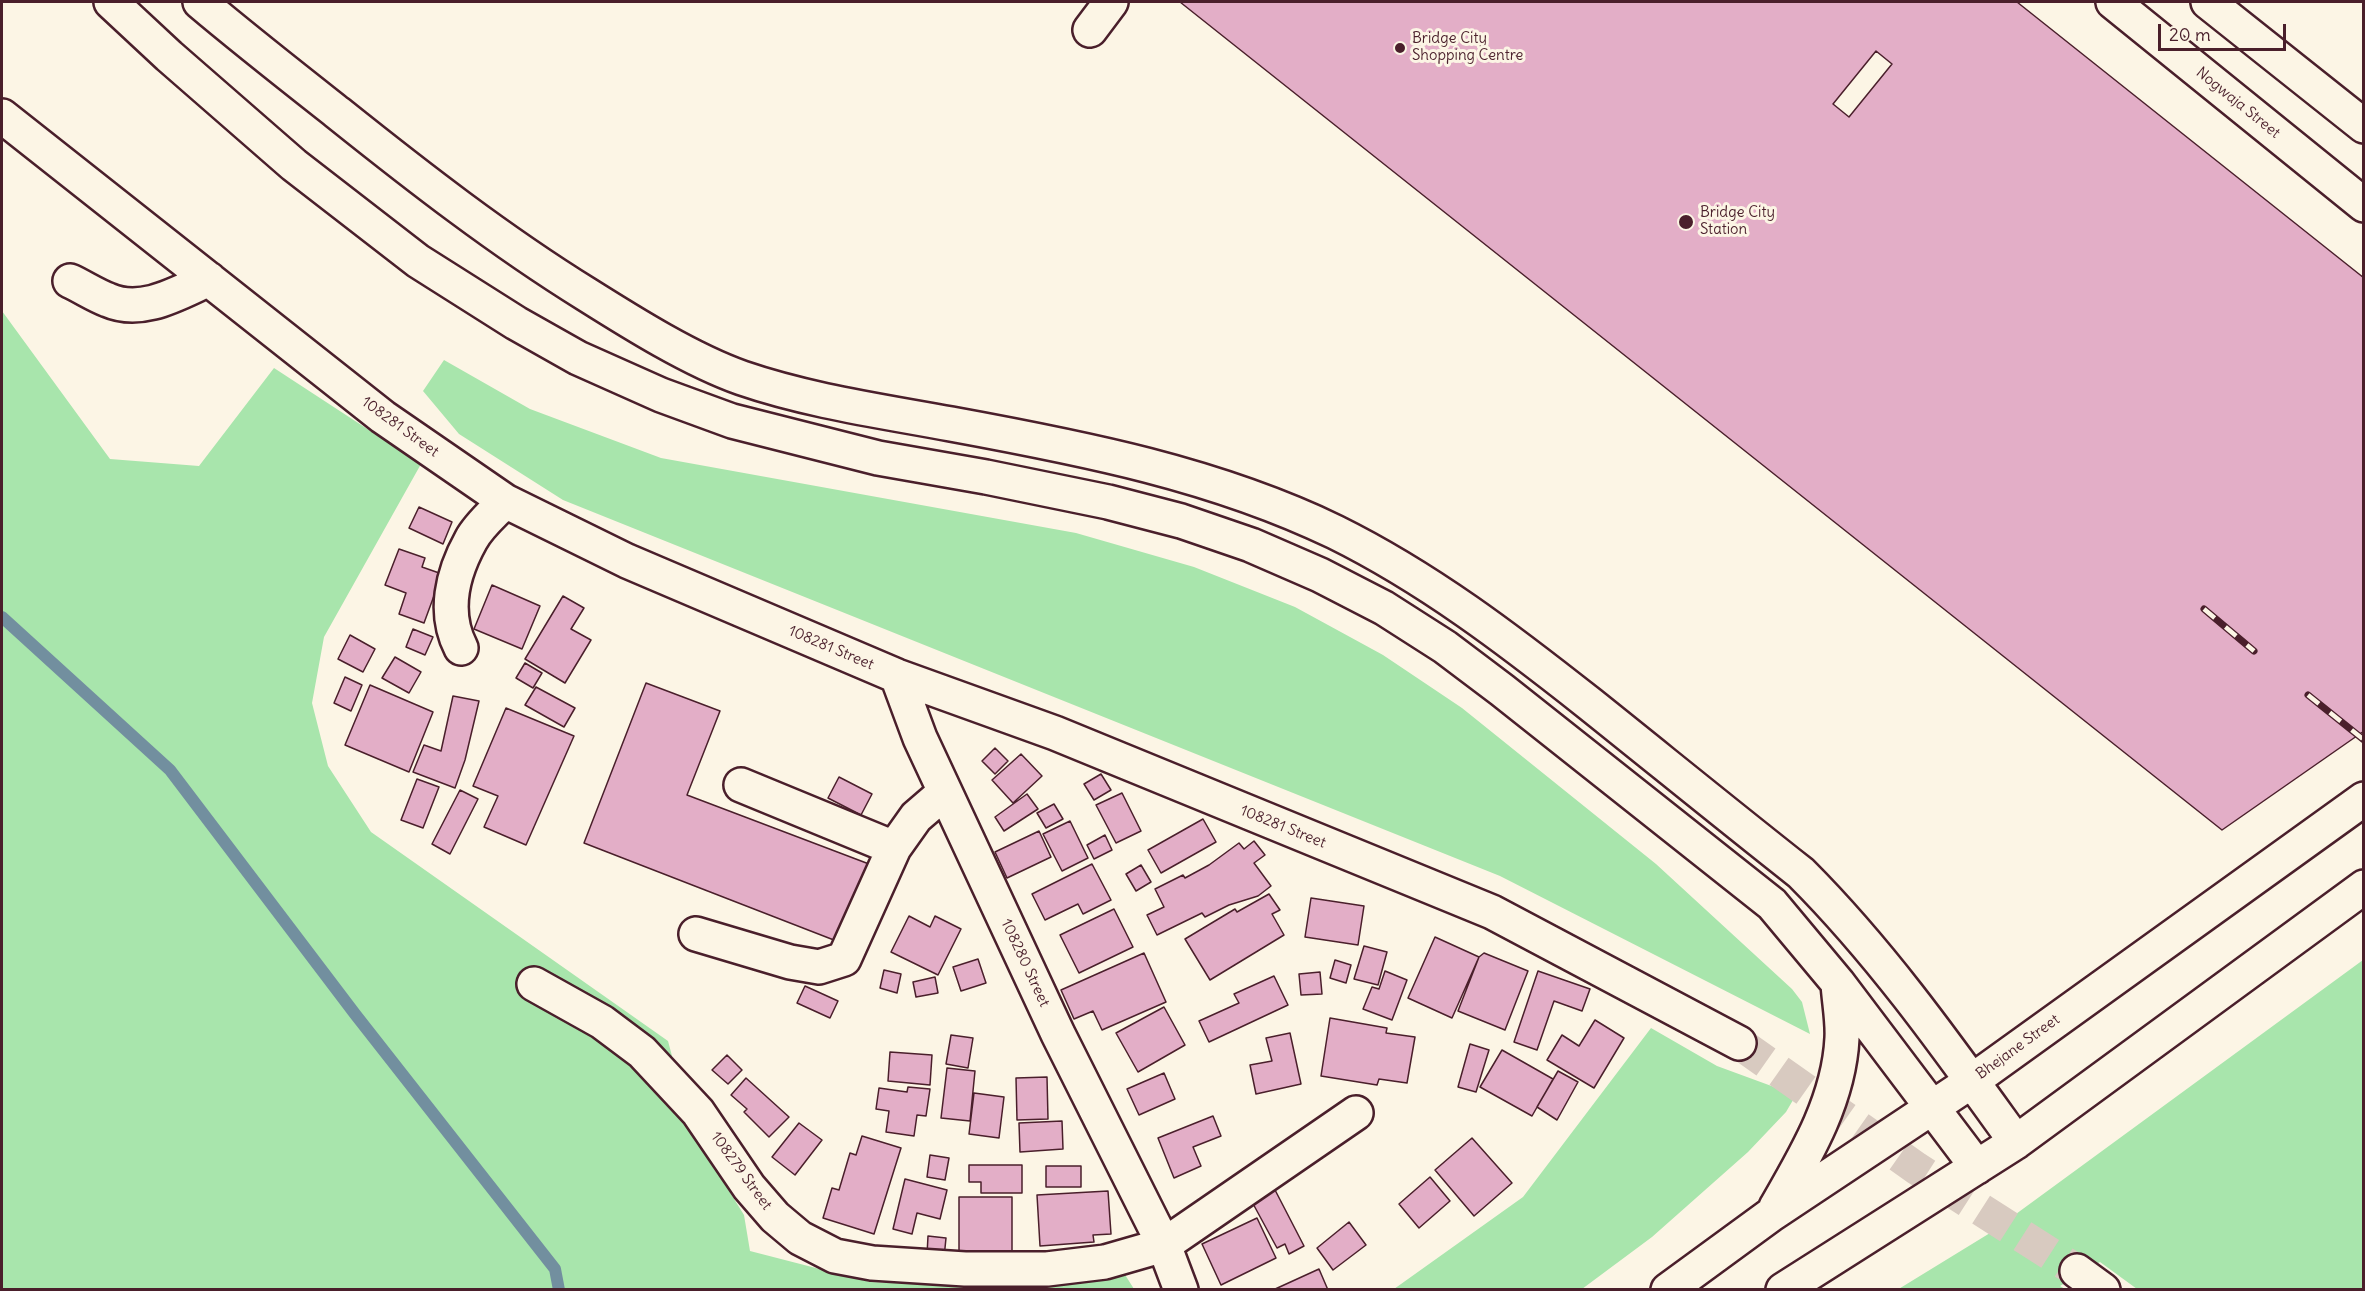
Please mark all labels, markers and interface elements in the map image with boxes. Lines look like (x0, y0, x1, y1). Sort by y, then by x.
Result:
scale bar (2161, 12, 2288, 50)
text: 20 m (2169, 23, 2211, 46)
place label: Bridge City Shopping Centre (1412, 30, 1523, 65)
marker: Bridge City Shopping Centre (1393, 41, 1407, 55)
street label: Nogwaja Street (2192, 64, 2284, 142)
place label: Bridge City Station (1700, 204, 1775, 239)
marker: Bridge City Station (1677, 213, 1695, 231)
street label: 108281 Street (358, 393, 442, 461)
street label: 108281 Street (786, 622, 876, 674)
street label: 108281 Street (1237, 802, 1329, 852)
street label: 108280 Street (997, 916, 1053, 1010)
street label: Bhejane Street (1973, 1011, 2063, 1083)
street label: 108279 Street (707, 1128, 775, 1214)

